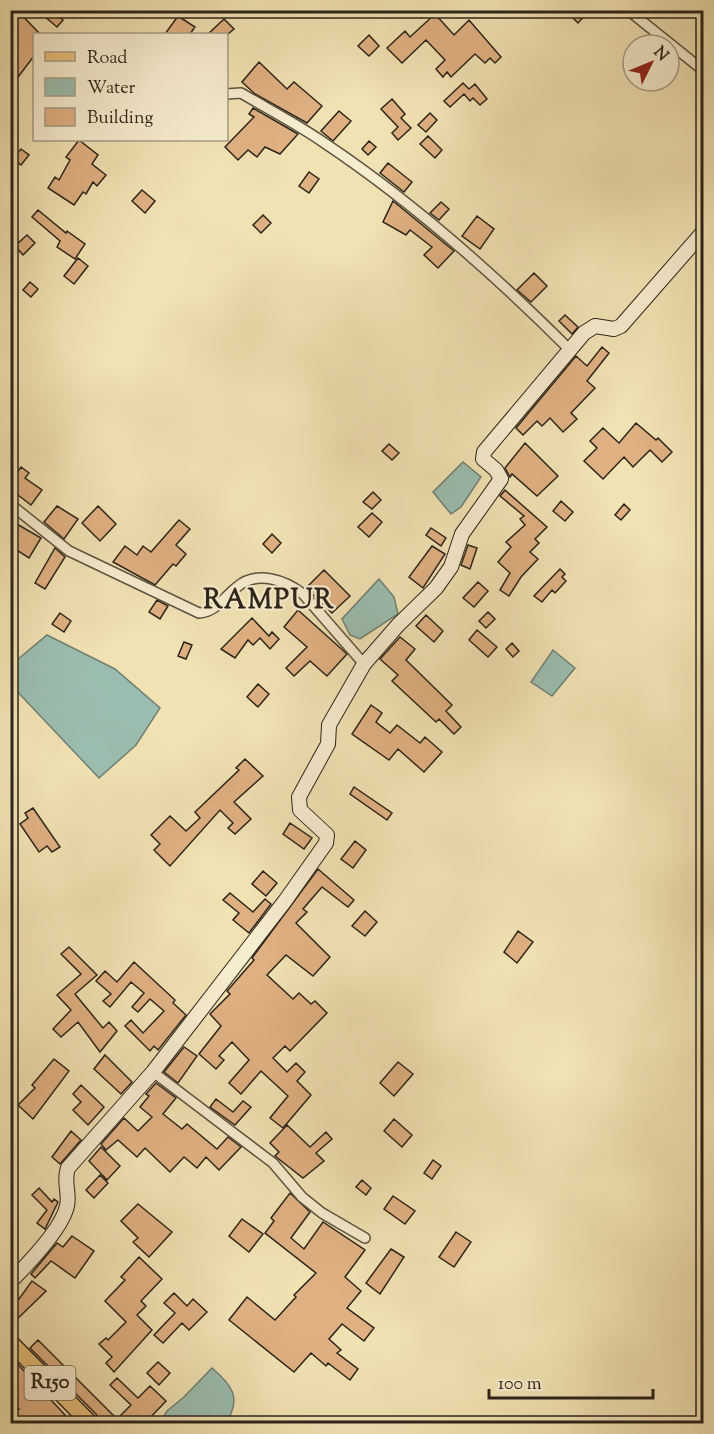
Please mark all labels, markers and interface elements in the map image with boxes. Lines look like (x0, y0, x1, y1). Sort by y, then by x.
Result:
legend (33, 33, 228, 141)
north arrow (621, 33, 681, 93)
text: N (647, 42, 673, 67)
text: Road (87, 46, 127, 72)
text: Water (87, 76, 136, 102)
text: Building (87, 106, 153, 132)
district label: RAMPUR (203, 582, 335, 621)
scale bar (489, 1362, 652, 1400)
road number: R150 (25, 1366, 76, 1400)
text: 100 m (498, 1372, 542, 1398)

